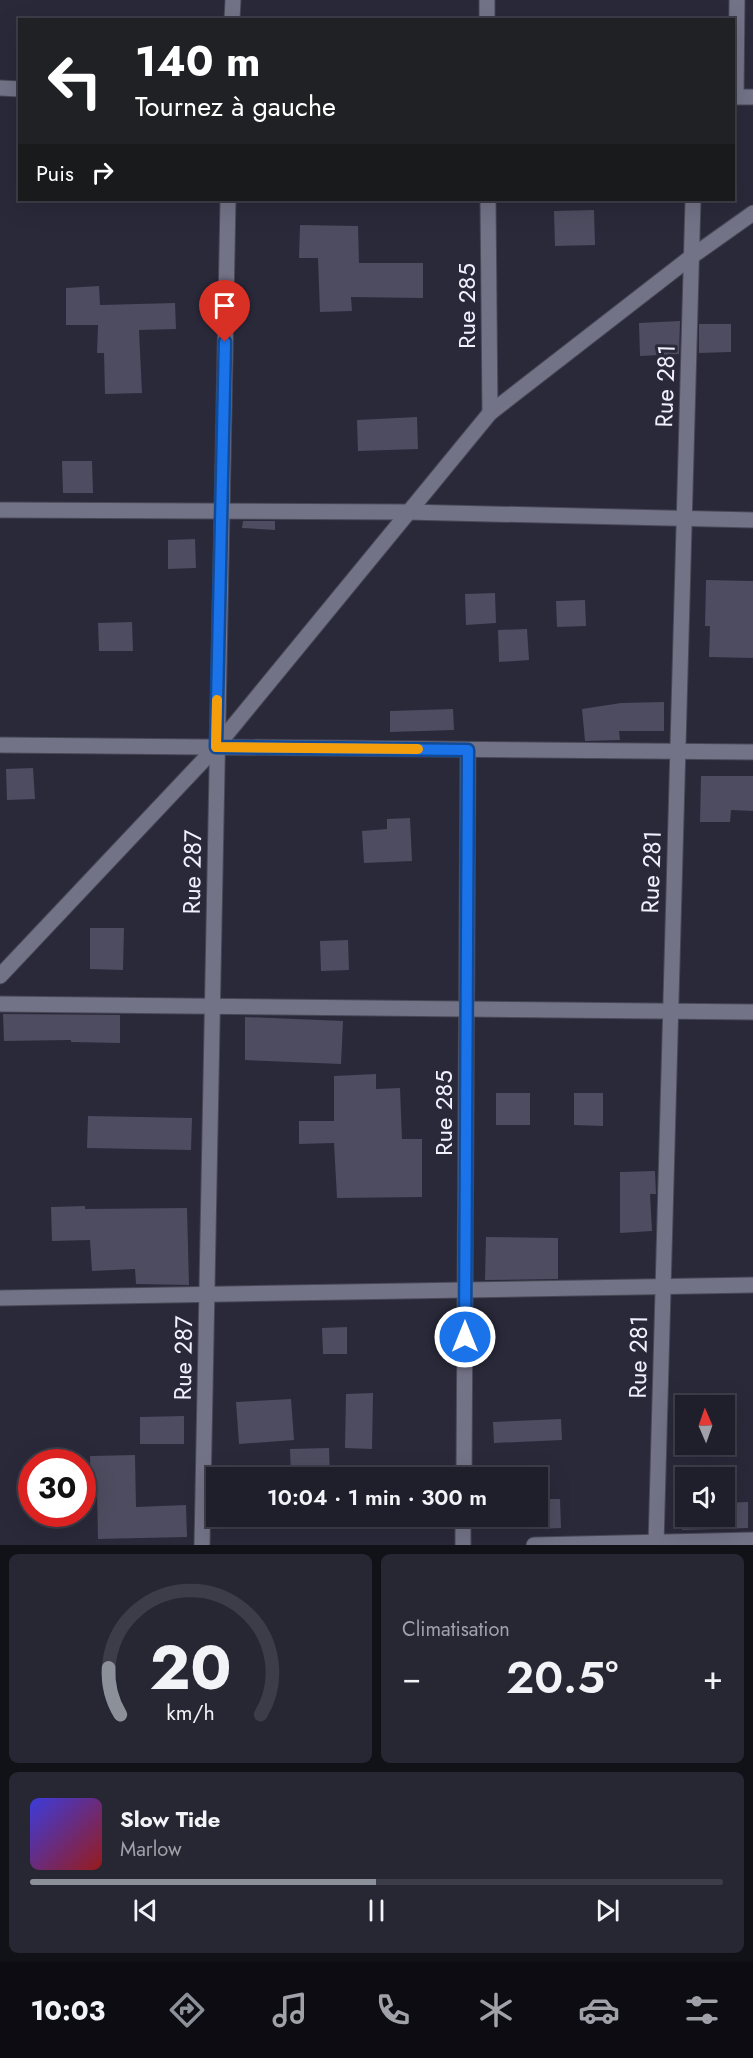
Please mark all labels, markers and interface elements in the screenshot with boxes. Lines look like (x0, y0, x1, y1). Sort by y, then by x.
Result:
text: 140 m (135, 31, 261, 92)
icon: left (36, 42, 114, 120)
text: Tournez à gauche (135, 87, 336, 126)
icon: right (86, 156, 119, 189)
text: Puis (36, 157, 74, 189)
street label: Rue 285 (449, 263, 484, 349)
pin (199, 280, 250, 342)
icon: arrive (208, 289, 241, 322)
street label: Rue 281 (646, 344, 684, 428)
street label: Rue 287 (174, 829, 210, 915)
street label: Rue 281 (632, 830, 670, 914)
street label: Rue 285 (426, 1070, 461, 1156)
position arrow (433, 1305, 497, 1369)
street label: Rue 287 (165, 1315, 201, 1401)
street label: Rue 281 (620, 1315, 656, 1399)
north arrow (675, 1395, 735, 1455)
map controls (675, 1395, 735, 1527)
speed limit sign: 30 (18, 1449, 96, 1527)
button: sound (675, 1467, 735, 1527)
text: 10:04 · 1 min · 300 m (267, 1481, 487, 1513)
text: Climatisation (402, 1615, 510, 1644)
text: 20 (149, 1622, 232, 1712)
text: 20.5° (506, 1645, 618, 1710)
text: − (402, 1654, 421, 1701)
text: + (703, 1654, 723, 1701)
text: km/h (166, 1698, 215, 1729)
text: Slow Tide (120, 1803, 220, 1835)
text: Marlow (120, 1835, 182, 1864)
icon: previous (129, 1894, 162, 1927)
icon: pause (360, 1894, 393, 1927)
icon: next (591, 1894, 624, 1927)
icon: directions (166, 1989, 208, 2031)
icon: music (269, 1989, 311, 2031)
icon: phone (372, 1989, 414, 2031)
icon: climate (475, 1989, 517, 2031)
icon: car (578, 1989, 620, 2031)
icon: filters (681, 1989, 723, 2031)
text: 10:03 (30, 1991, 105, 2030)

